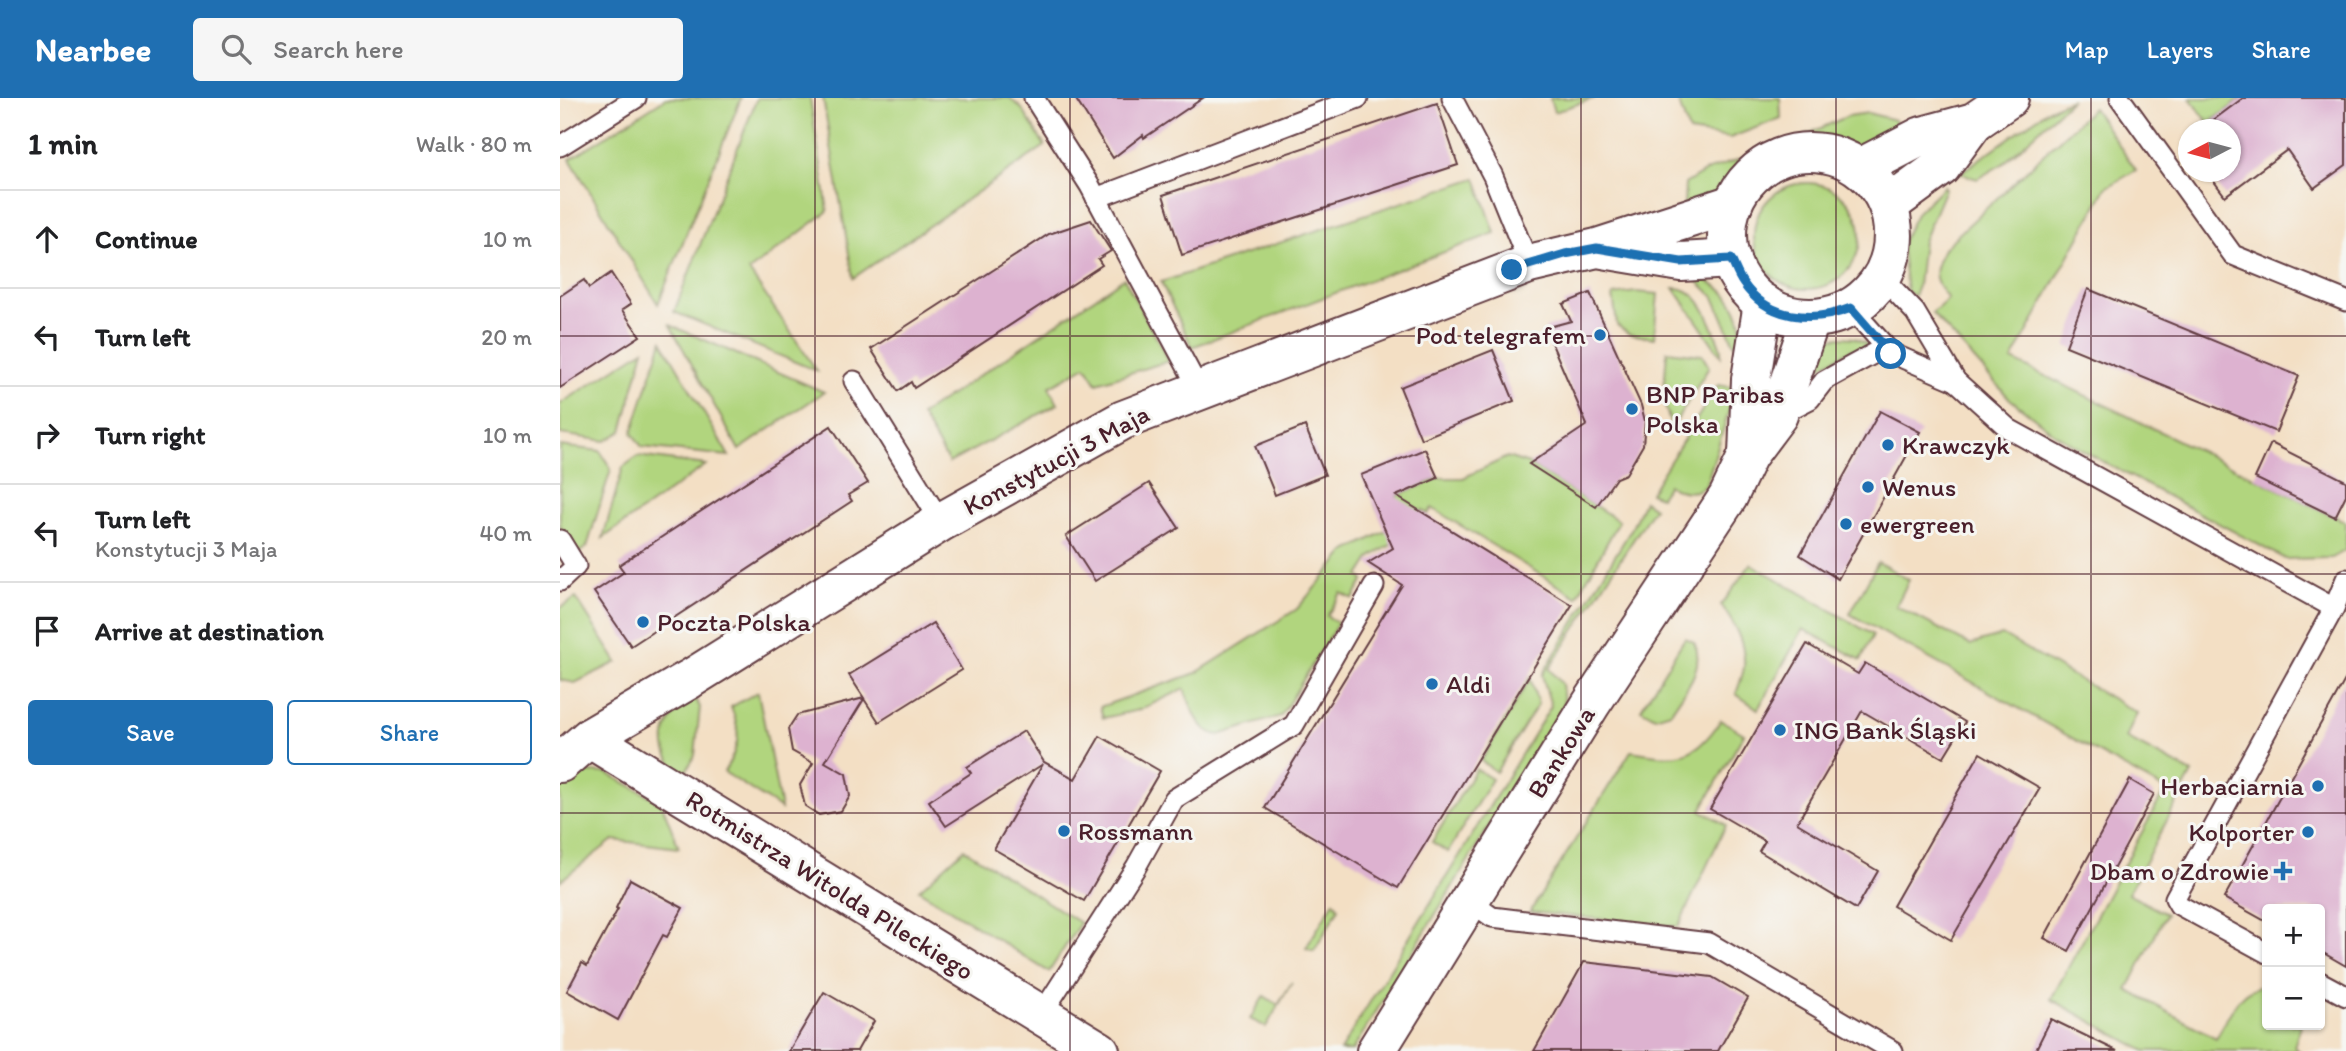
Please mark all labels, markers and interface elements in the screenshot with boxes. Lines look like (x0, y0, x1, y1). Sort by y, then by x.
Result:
search box (193, 18, 683, 81)
text: Nearbee (35, 30, 151, 69)
icon: search (217, 30, 255, 68)
text: Search here (273, 33, 404, 65)
text: Map (2065, 35, 2109, 64)
text: Layers (2147, 35, 2214, 64)
text: Share (2252, 35, 2311, 64)
north arrow (2178, 119, 2241, 182)
text: 1 min (28, 125, 98, 162)
text: Walk · 80 m (416, 130, 532, 158)
icon: ahead (28, 220, 66, 258)
text: Continue (95, 223, 198, 255)
text: 10 m (483, 225, 532, 253)
route end (1496, 254, 1527, 285)
icon: left (28, 318, 66, 356)
place label: Pod telegrafem (1416, 319, 1586, 351)
text: Turn left (95, 321, 191, 353)
text: 20 m (481, 323, 532, 351)
marker: Pod telegrafem (1592, 327, 1608, 343)
route start (1875, 338, 1906, 369)
place label: BNP Paribas Polska (1646, 378, 1785, 440)
street label: Konstytucji 3 Maja (957, 397, 1155, 523)
marker: BNP Paribas Polska (1624, 401, 1640, 417)
icon: right (28, 416, 66, 454)
text: Turn right (95, 419, 206, 451)
text: 10 m (483, 421, 532, 449)
place label: Krawczyk (1902, 429, 2010, 461)
marker: Krawczyk (1880, 437, 1896, 453)
place label: Wenus (1882, 471, 1956, 503)
marker: Wenus (1860, 479, 1876, 495)
text: Turn left (95, 503, 191, 535)
place label: ewergreen (1860, 508, 1975, 540)
icon: left (28, 514, 66, 552)
marker: ewergreen (1838, 516, 1854, 532)
text: 40 m (479, 519, 532, 547)
text: Konstytucji 3 Maja (95, 535, 277, 563)
place label: Poczta Polska (657, 606, 811, 638)
icon: arrive (28, 612, 66, 650)
marker: Poczta Polska (635, 614, 651, 630)
text: Arrive at destination (95, 615, 324, 647)
place label: Aldi (1446, 668, 1491, 700)
marker: Aldi (1424, 676, 1440, 692)
button: Save (28, 700, 273, 765)
button: Share (287, 700, 532, 765)
street label: Bankowa (1520, 700, 1602, 804)
place label: ING Bank Śląski (1794, 714, 1976, 746)
marker: ING Bank Śląski (1772, 722, 1788, 738)
place label: Herbaciarnia (2160, 770, 2305, 802)
marker: Herbaciarnia (2310, 778, 2326, 794)
street label: Rotmistrza Witolda Pileckiego (680, 783, 980, 987)
place label: Rossmann (1078, 815, 1193, 847)
place label: Kolporter (2188, 816, 2294, 848)
marker: Rossmann (1056, 823, 1072, 839)
marker: Kolporter (2300, 824, 2316, 840)
place label: Dbam o Zdrowie (2090, 855, 2269, 887)
marker: Dbam o Zdrowie (2275, 863, 2291, 879)
map controls (2262, 904, 2325, 1030)
button: + (2262, 904, 2325, 967)
button: − (2262, 967, 2325, 1030)

